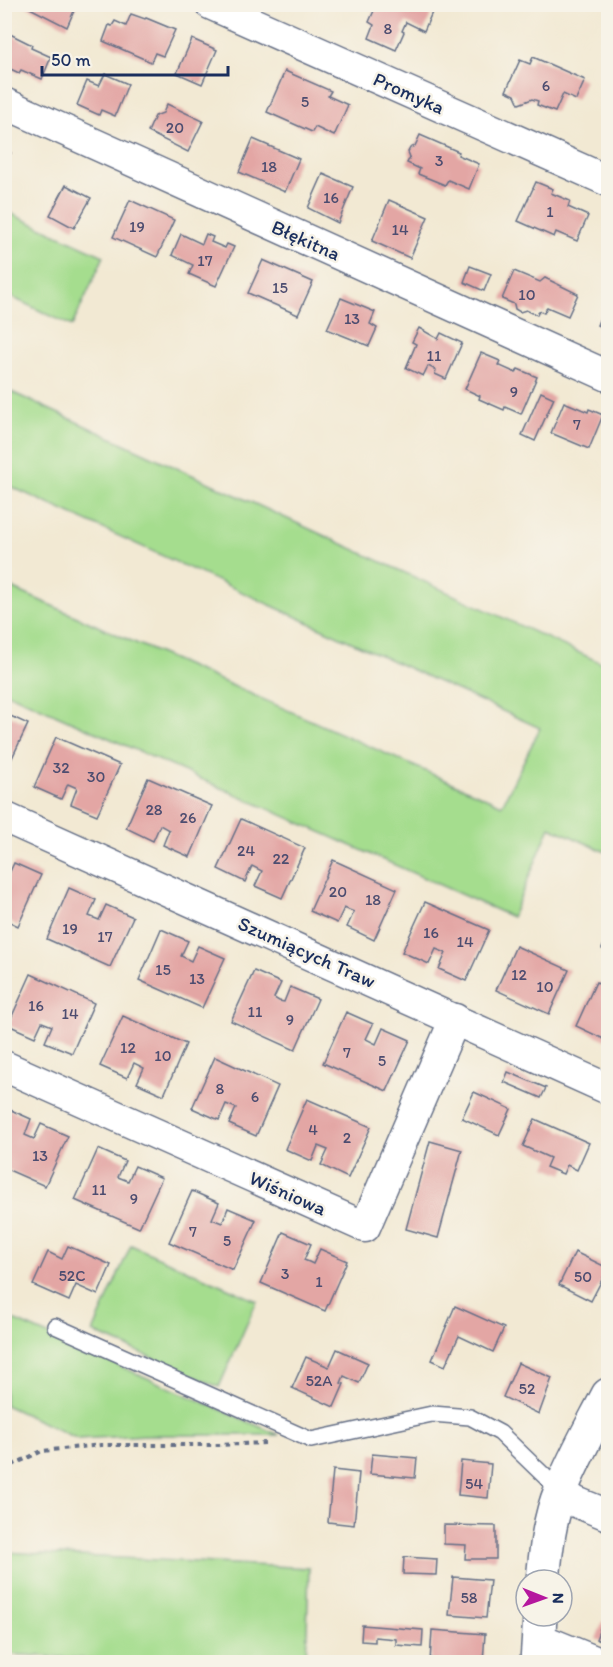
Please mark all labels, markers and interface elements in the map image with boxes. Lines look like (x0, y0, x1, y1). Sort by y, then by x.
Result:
house number: 8 (384, 19, 393, 38)
scale bar (42, 39, 228, 77)
text: 50 m (51, 49, 91, 71)
street label: Promyka (370, 67, 448, 119)
house number: 6 (542, 76, 550, 95)
house number: 5 (301, 92, 309, 111)
house number: 20 (166, 118, 184, 137)
house number: 3 (435, 151, 444, 170)
house number: 18 (261, 157, 277, 176)
house number: 16 (323, 188, 339, 207)
house number: 1 (546, 202, 554, 221)
street label: Błękitna (268, 214, 344, 266)
house number: 19 (129, 217, 145, 236)
house number: 14 (391, 220, 409, 239)
house number: 17 (197, 251, 213, 270)
house number: 15 (272, 278, 288, 297)
house number: 10 (518, 285, 536, 304)
house number: 13 (344, 309, 360, 328)
house number: 11 (427, 346, 442, 365)
house number: 9 (510, 382, 518, 401)
house number: 7 (573, 415, 581, 434)
house number: 32 (52, 758, 70, 777)
house number: 30 (87, 767, 105, 786)
house number: 28 (145, 800, 163, 819)
house number: 26 (180, 808, 196, 827)
house number: 24 (237, 841, 255, 860)
house number: 22 (273, 849, 290, 868)
house number: 20 (329, 882, 347, 901)
house number: 18 (365, 890, 381, 909)
street label: Szumiących Traw (235, 911, 379, 993)
house number: 19 (62, 919, 78, 938)
house number: 16 (423, 923, 439, 942)
house number: 17 (97, 927, 113, 946)
house number: 14 (456, 932, 474, 951)
house number: 15 (155, 960, 171, 979)
house number: 12 (511, 965, 528, 984)
house number: 13 (189, 969, 205, 988)
house number: 10 (536, 977, 554, 996)
house number: 16 (28, 996, 44, 1015)
house number: 11 (248, 1002, 263, 1021)
house number: 14 (61, 1004, 79, 1023)
house number: 9 (286, 1010, 294, 1029)
house number: 12 (120, 1038, 137, 1057)
house number: 7 (343, 1043, 351, 1062)
house number: 10 (154, 1046, 172, 1065)
house number: 5 (378, 1051, 386, 1070)
house number: 8 (216, 1079, 225, 1098)
house number: 6 (251, 1087, 259, 1106)
house number: 4 (308, 1120, 318, 1139)
house number: 2 (343, 1128, 352, 1147)
house number: 13 (32, 1146, 48, 1165)
street label: Wiśniowa (246, 1165, 331, 1221)
house number: 11 (92, 1180, 107, 1199)
house number: 9 (130, 1189, 138, 1208)
house number: 7 (189, 1222, 197, 1241)
house number: 5 (223, 1231, 231, 1250)
house number: 3 (281, 1264, 290, 1283)
house number: 52C (58, 1266, 86, 1285)
house number: 50 (574, 1267, 592, 1286)
house number: 1 (315, 1272, 323, 1291)
house number: 52A (305, 1371, 333, 1390)
house number: 52 (519, 1379, 536, 1398)
house number: 54 (465, 1474, 483, 1493)
north arrow (514, 1568, 574, 1628)
house number: 58 (460, 1588, 478, 1607)
text: N (549, 1593, 568, 1604)

